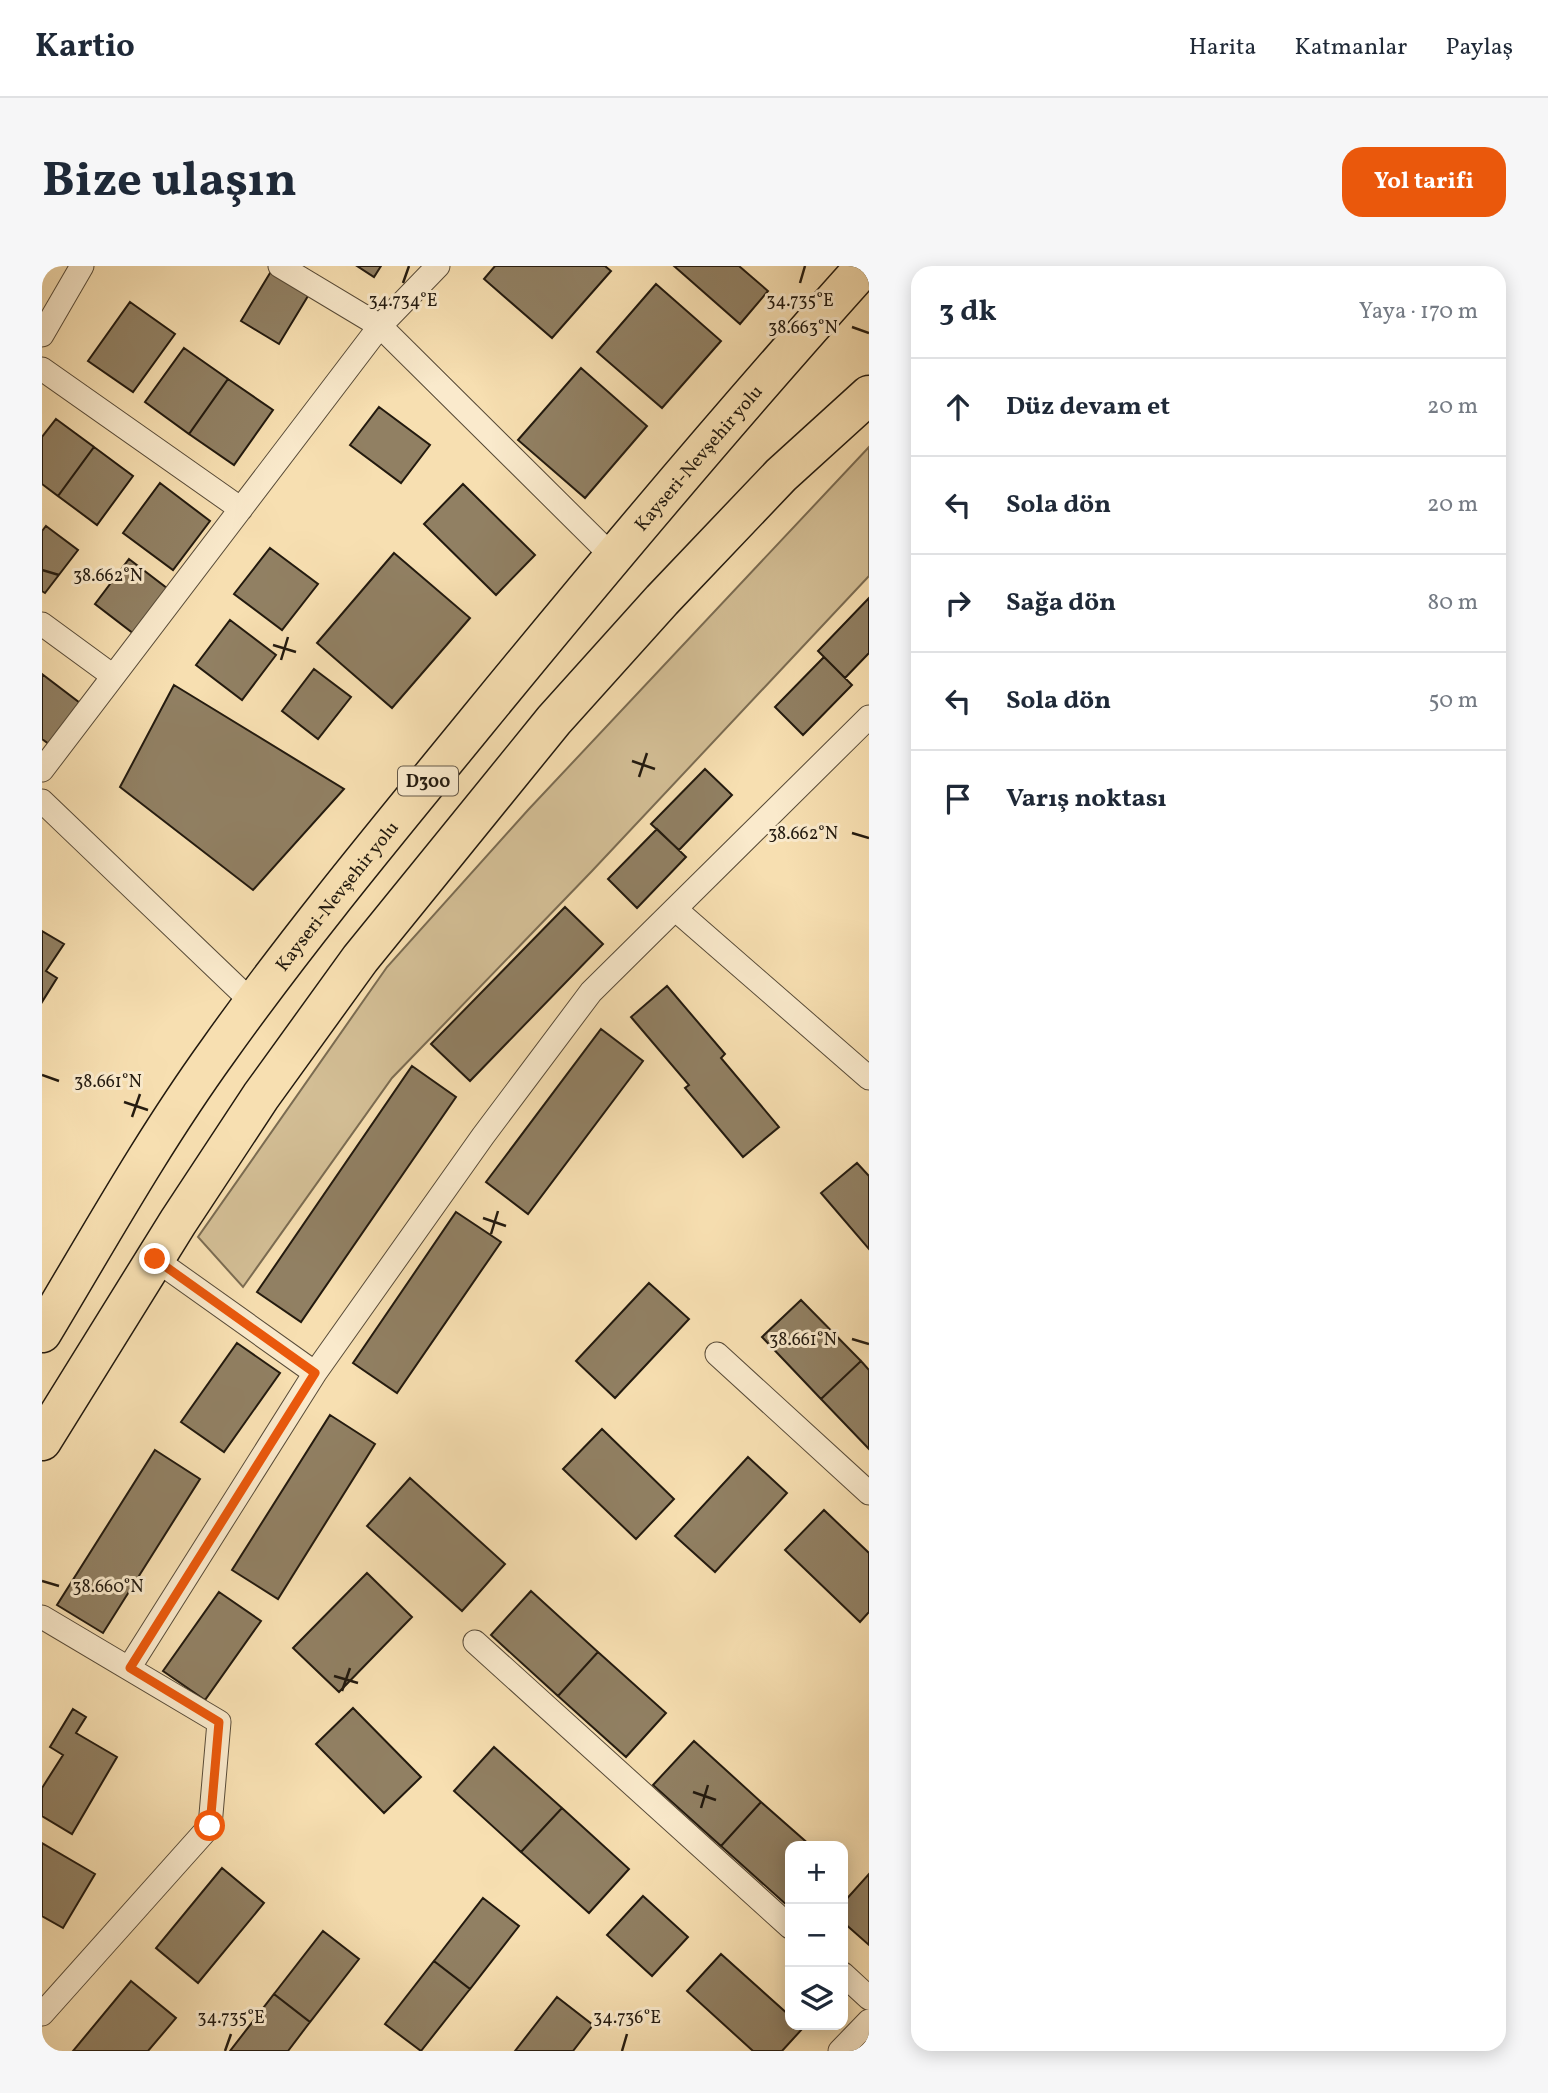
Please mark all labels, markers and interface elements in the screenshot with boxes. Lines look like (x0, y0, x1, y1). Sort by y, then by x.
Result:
text: Kartio (35, 25, 135, 71)
text: Harita (1189, 31, 1256, 65)
text: Katmanlar (1294, 31, 1407, 65)
text: Paylaş (1445, 31, 1513, 65)
button: Yol tarifi (1342, 147, 1506, 217)
text: Bize ulaşın (42, 148, 297, 217)
text: 34.734°E (368, 289, 438, 314)
text: 34.735°E (766, 289, 834, 314)
text: 3 dk (939, 291, 997, 333)
text: Yaya · 170 m (1359, 296, 1478, 328)
text: 38.663°N (768, 316, 838, 341)
street label: Kayseri-Nevşehir yolu (629, 380, 769, 537)
icon: ahead (939, 388, 977, 426)
text: Düz devam et (1006, 389, 1170, 425)
text: 20 m (1427, 391, 1478, 423)
icon: left (939, 486, 977, 524)
text: Sola dön (1006, 487, 1111, 523)
text: 20 m (1427, 489, 1478, 521)
text: 38.662°N (73, 564, 143, 589)
icon: right (939, 584, 977, 622)
text: Sağa dön (1006, 585, 1116, 621)
text: 80 m (1428, 587, 1478, 619)
icon: left (939, 682, 977, 720)
text: Sola dön (1006, 683, 1111, 719)
text: 50 m (1429, 685, 1478, 717)
road number: D300 (398, 766, 458, 796)
icon: arrive (939, 780, 977, 818)
text: Varış noktası (1006, 781, 1167, 817)
street label: Kayseri-Nevşehir yolu (270, 816, 406, 977)
text: 38.662°N (768, 822, 838, 847)
text: 38.661°N (74, 1070, 142, 1095)
route end (139, 1243, 170, 1274)
text: 38.661°N (769, 1328, 837, 1353)
text: 38.660°N (72, 1575, 144, 1600)
route start (194, 1810, 225, 1841)
map controls (785, 1841, 848, 2030)
button: + (785, 1841, 848, 1904)
button: − (785, 1904, 848, 1967)
button: layers (785, 1967, 848, 2030)
text: 34.735°E (197, 2006, 265, 2031)
text: 34.736°E (593, 2006, 661, 2031)

